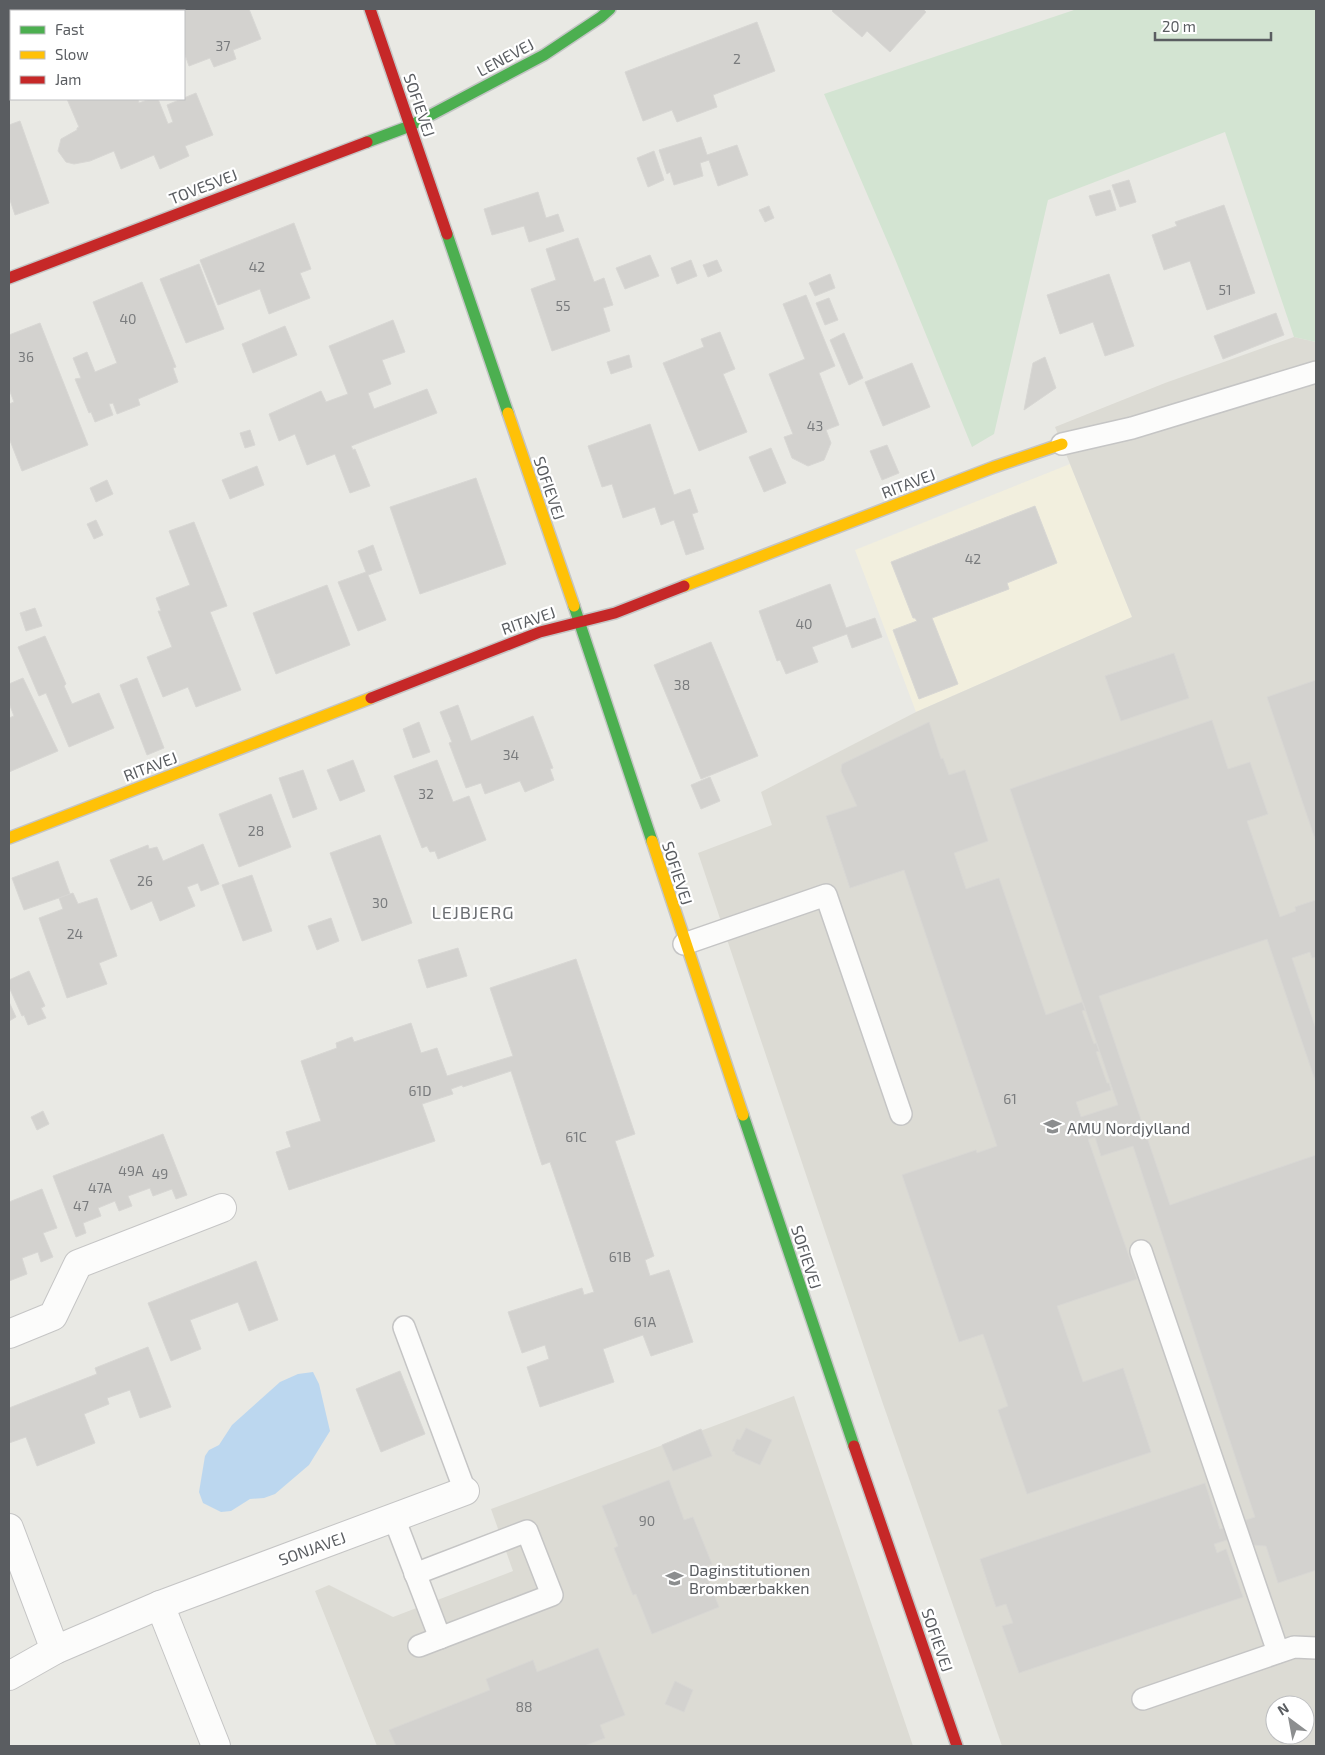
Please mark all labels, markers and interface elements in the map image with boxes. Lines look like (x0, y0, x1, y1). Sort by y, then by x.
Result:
legend (10, 10, 185, 100)
scale bar (1155, 10, 1271, 42)
text: 20 m (1162, 17, 1196, 35)
text: Fast (55, 20, 85, 38)
street label: LENEVEJ (473, 34, 537, 80)
house number: 37 (216, 37, 230, 54)
text: Slow (55, 45, 89, 63)
house number: 2 (733, 50, 741, 67)
text: Jam (55, 70, 81, 88)
street label: SOFIEVEJ (400, 71, 440, 139)
street label: TOVESVEJ (166, 164, 240, 208)
house number: 42 (249, 258, 265, 275)
house number: 51 (1218, 281, 1232, 298)
house number: 55 (555, 297, 571, 314)
house number: 40 (119, 310, 137, 327)
house number: 36 (18, 348, 34, 365)
house number: 43 (807, 417, 823, 434)
street label: SOFIEVEJ (530, 454, 570, 522)
street label: RITAVEJ (878, 464, 938, 502)
house number: 42 (965, 550, 981, 567)
street label: RITAVEJ (498, 602, 558, 638)
house number: 40 (795, 615, 813, 632)
house number: 38 (674, 676, 690, 693)
house number: 34 (503, 746, 519, 763)
street label: RITAVEJ (120, 747, 180, 785)
house number: 32 (418, 785, 434, 802)
house number: 28 (248, 822, 264, 839)
street label: SOFIEVEJ (659, 839, 697, 907)
house number: 26 (137, 872, 153, 889)
house number: 30 (372, 894, 388, 911)
district label: LEJBJERG (431, 901, 515, 923)
house number: 24 (67, 925, 83, 942)
house number: 61D (409, 1082, 431, 1099)
house number: 61 (1003, 1090, 1017, 1107)
school or university icon: AMU Nordjylland (1043, 1117, 1063, 1137)
place label: AMU Nordjylland (1067, 1118, 1190, 1138)
house number: 61C (565, 1128, 587, 1145)
house number: 49A (118, 1162, 144, 1179)
house number: 49 (152, 1165, 168, 1182)
house number: 47A (88, 1179, 112, 1196)
house number: 47 (73, 1197, 89, 1214)
street label: SOFIEVEJ (788, 1223, 826, 1291)
house number: 61B (609, 1248, 631, 1265)
house number: 61A (634, 1313, 656, 1330)
house number: 90 (639, 1512, 655, 1529)
street label: SONJAVEJ (276, 1527, 348, 1569)
place label: Daginstitutionen Brombærbakken (689, 1560, 810, 1597)
school or university icon: Daginstitutionen Brombærbakken (665, 1568, 685, 1588)
street label: SOFIEVEJ (918, 1606, 958, 1674)
north arrow (1265, 1695, 1315, 1745)
house number: 88 (516, 1698, 533, 1715)
text: N (1274, 1699, 1292, 1718)

